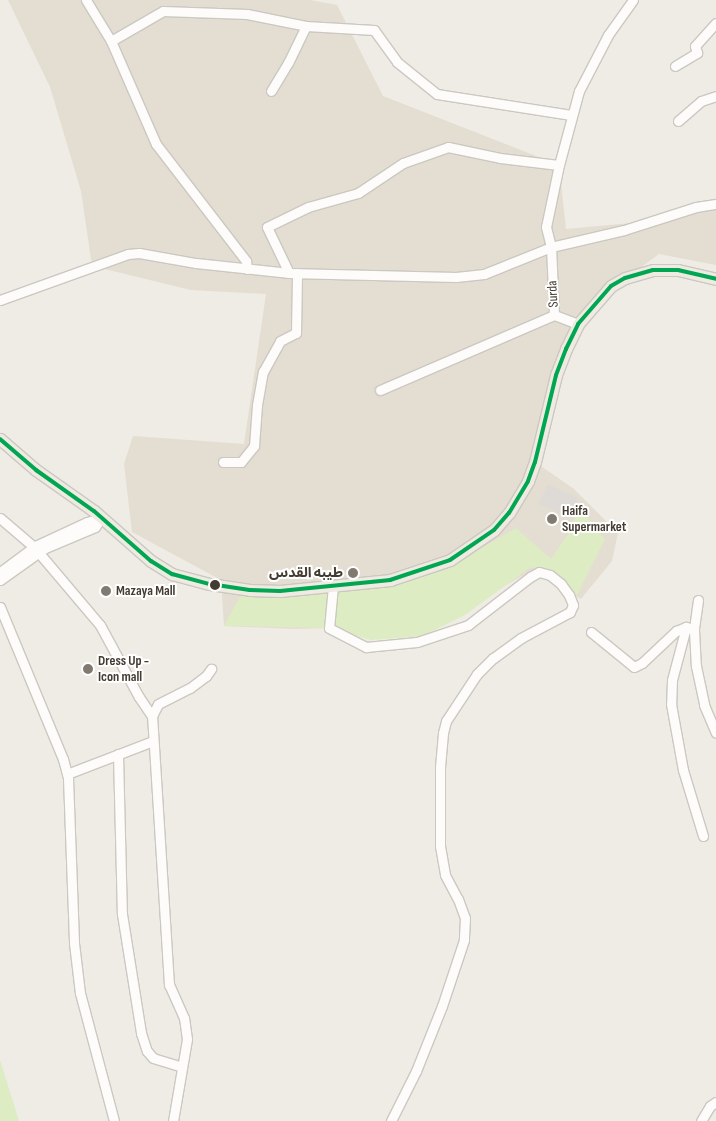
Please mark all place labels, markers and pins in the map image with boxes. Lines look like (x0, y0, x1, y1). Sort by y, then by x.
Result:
place label: Haifa Supermarket (562, 503, 626, 536)
marker: Haifa Supermarket (546, 513, 558, 525)
place label: طيبه القدس (269, 565, 343, 581)
marker: طيبه القدس (347, 567, 359, 579)
unlabelled marker (210, 580, 220, 590)
place label: Mazaya Mall (116, 583, 175, 599)
marker: Mazaya Mall (100, 585, 112, 597)
place label: Dress Up - Icon mall (98, 653, 149, 686)
marker: Dress Up - Icon mall (82, 663, 94, 675)

